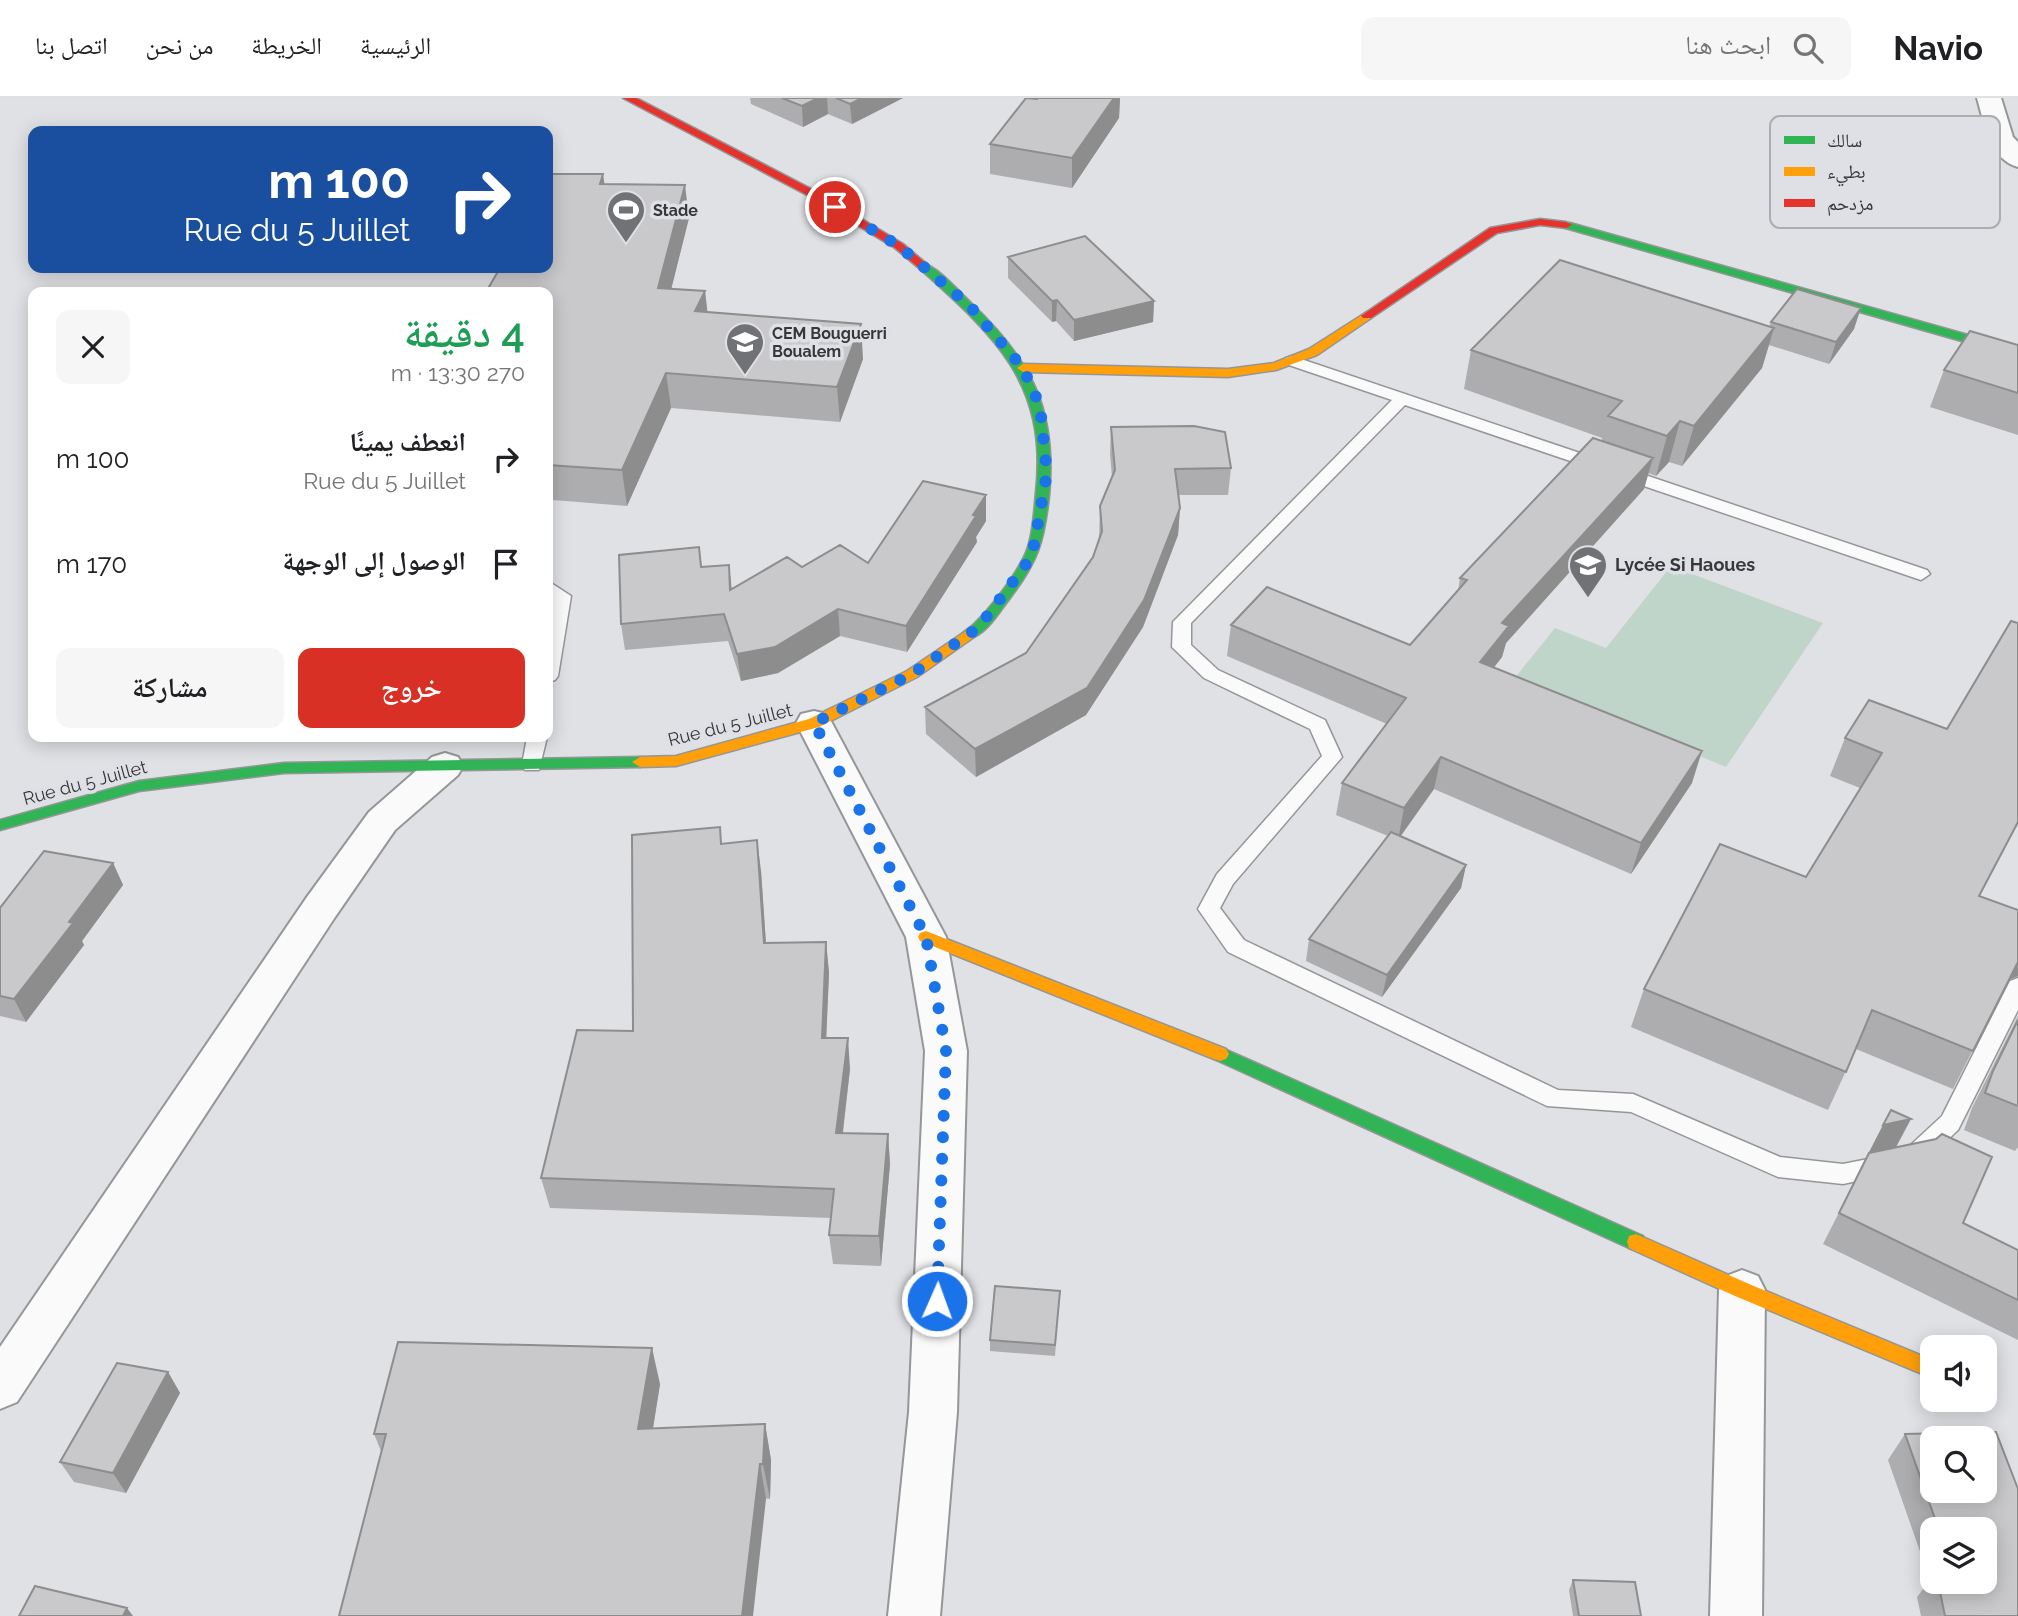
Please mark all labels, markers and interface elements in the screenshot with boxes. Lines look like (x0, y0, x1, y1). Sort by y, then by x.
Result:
search box (1361, 17, 1851, 80)
icon: search (1789, 29, 1827, 67)
text: Navio (1893, 29, 1983, 68)
text: ابحث هنا (1685, 30, 1771, 60)
text: اتصل بنا (35, 31, 108, 60)
text: من نحن (146, 31, 213, 60)
text: الخريطة (251, 31, 322, 60)
text: الرئيسية (360, 31, 431, 60)
legend (1770, 116, 2000, 228)
text: سالك (1827, 129, 1862, 151)
text: 100 m (268, 152, 410, 209)
icon: right (434, 154, 525, 245)
text: بطيء (1827, 160, 1866, 187)
pin (805, 177, 865, 237)
icon: arrive (816, 188, 854, 226)
sports icon: Stade (605, 189, 647, 244)
text: مزدحم (1827, 192, 1873, 216)
place label: Stade (653, 201, 698, 220)
text: Rue du 5 Juillet (184, 211, 410, 248)
text: 4 دقيقة (404, 308, 525, 357)
button: close (56, 310, 130, 384)
school or university icon: CEM Bouguerri Boualem (724, 321, 766, 376)
place label: CEM Bouguerri Boualem (772, 324, 887, 361)
text: 270 m · 13:30 (391, 359, 525, 386)
text: انعطف يمينًا (349, 427, 466, 457)
icon: right (487, 440, 525, 478)
text: 100 m (56, 444, 130, 474)
text: Rue du 5 Juillet (303, 467, 466, 494)
school or university icon: Lycée Si Haoues (1567, 544, 1609, 599)
icon: arrive (487, 545, 525, 583)
text: الوصول إلى الوجهة (283, 546, 466, 576)
text: 170 m (56, 549, 127, 579)
place label: Lycée Si Haoues (1615, 554, 1755, 575)
button: مشاركة (56, 648, 284, 728)
button: خروج (298, 648, 525, 728)
street label: Rue du 5 Juillet (666, 699, 794, 750)
street label: Rue du 5 Juillet (21, 756, 149, 809)
position arrow (900, 1264, 974, 1338)
map controls (1920, 1335, 1997, 1594)
button: sound (1920, 1335, 1997, 1412)
button: search (1920, 1426, 1997, 1503)
button: layers (1920, 1517, 1997, 1594)

